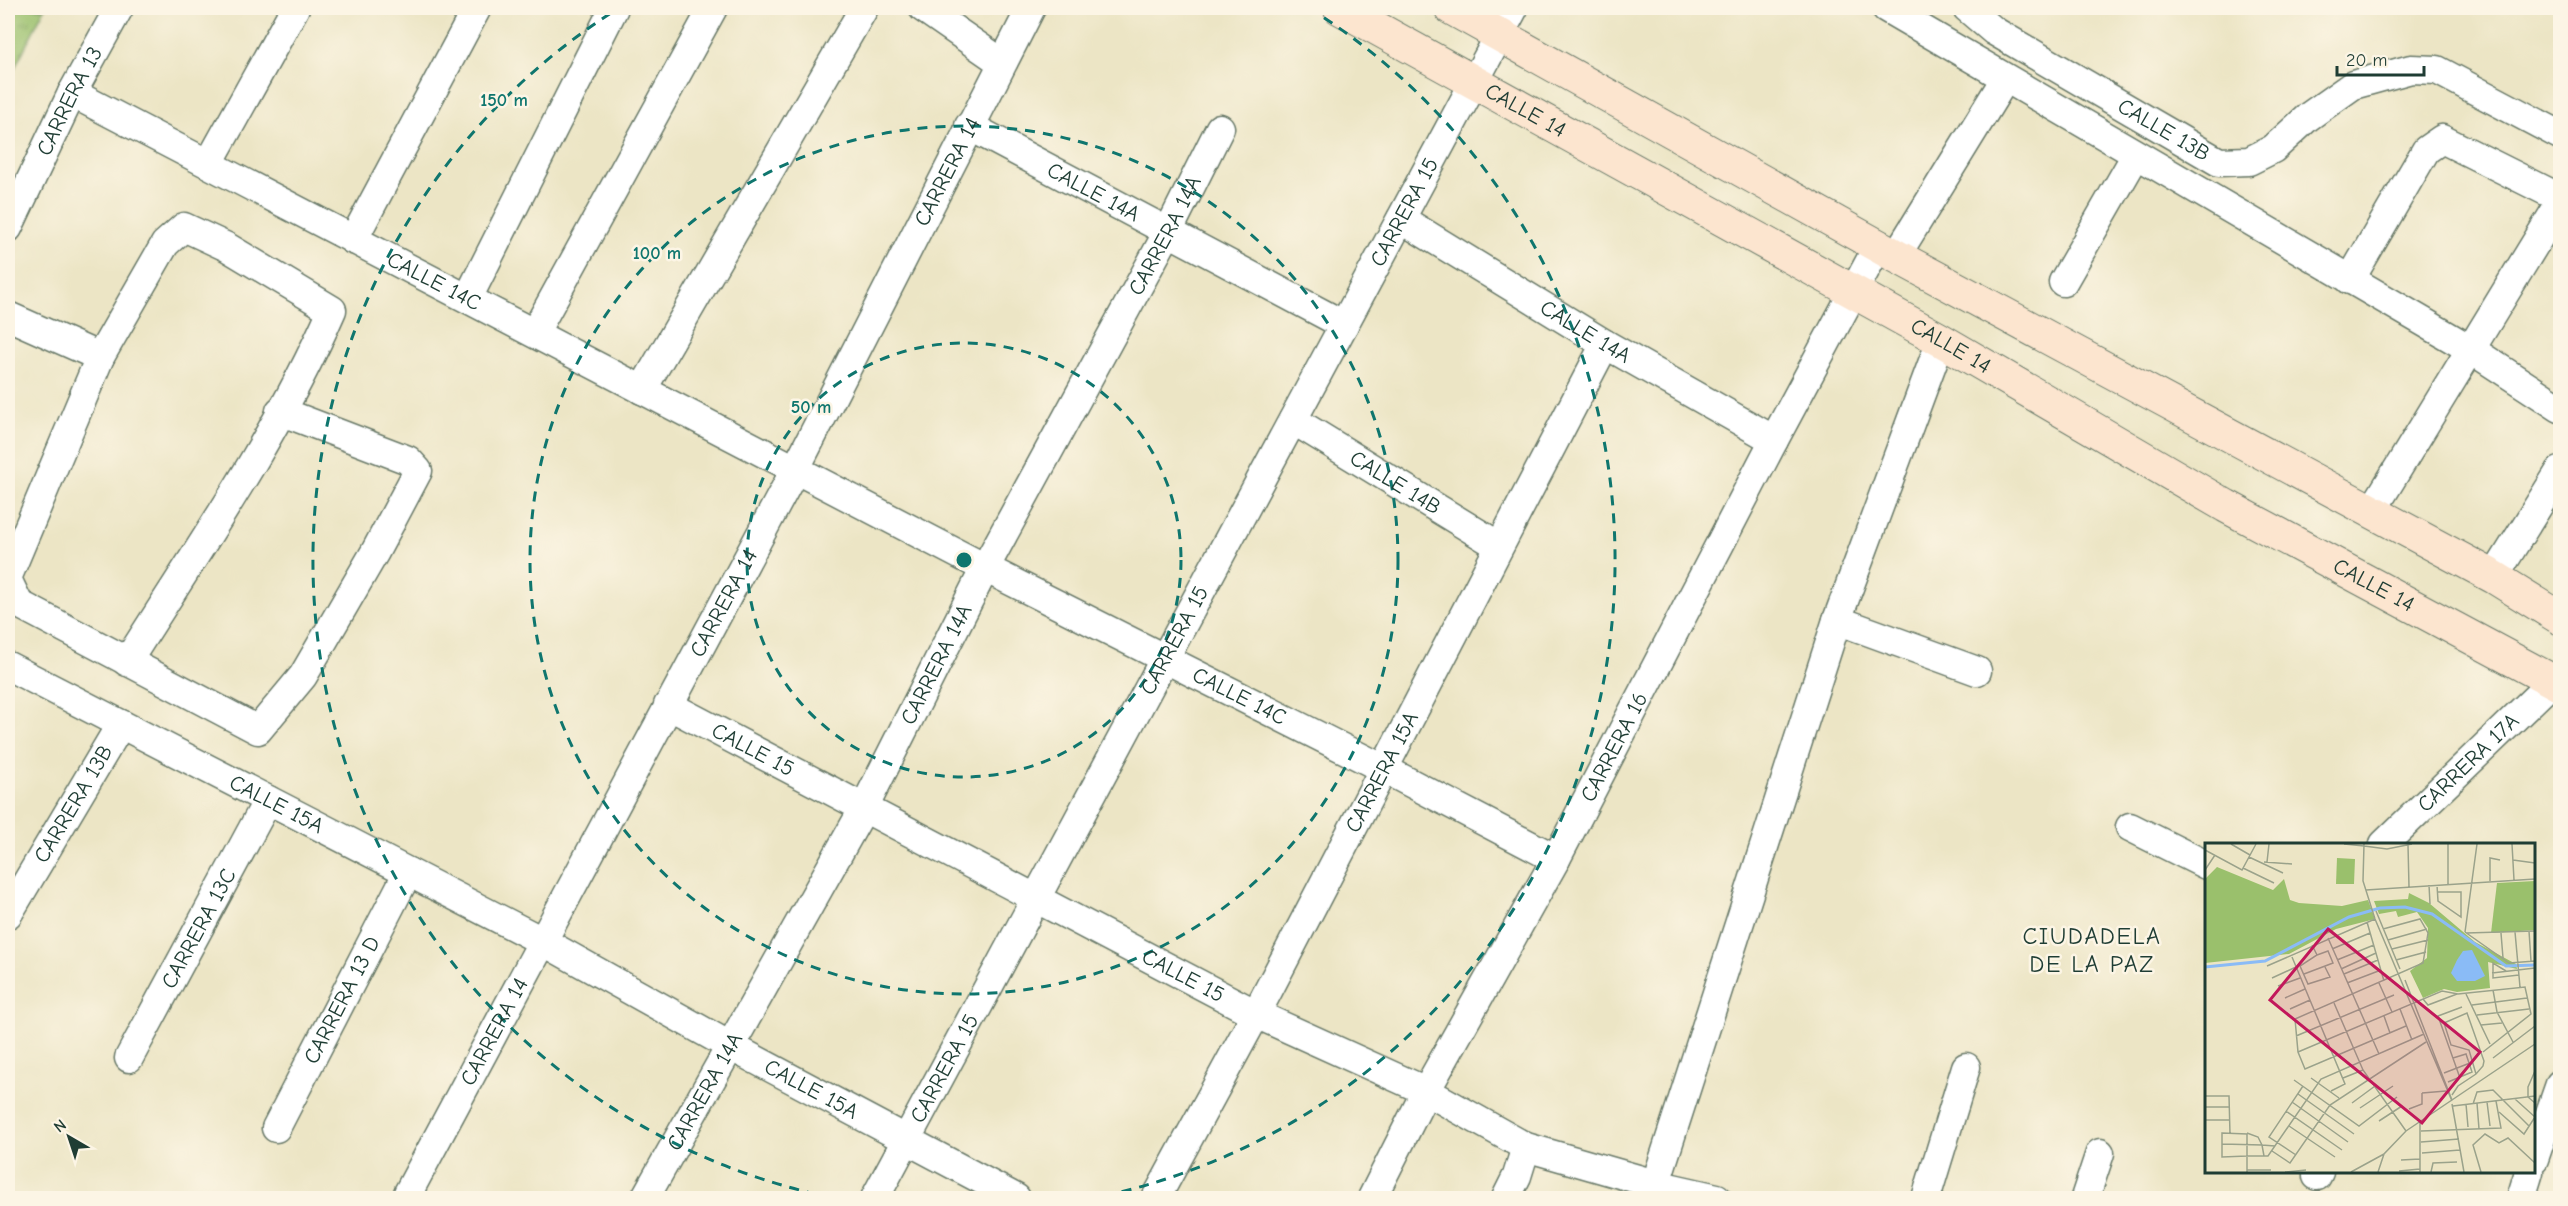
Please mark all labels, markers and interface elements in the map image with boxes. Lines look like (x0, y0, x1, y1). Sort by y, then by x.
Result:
scale bar (2337, 39, 2424, 77)
street label: CARRERA 13 (31, 42, 108, 160)
text: 20 m (2346, 50, 2387, 71)
street label: CALLE 14 (1481, 78, 1571, 143)
text: 150 m (480, 90, 528, 111)
street label: CALLE 13B (2113, 93, 2215, 167)
street label: CARRERA 14 (909, 113, 986, 230)
street label: CARRERA 15 (1365, 153, 1444, 271)
street label: CALLE 14A (1043, 157, 1144, 227)
street label: CARRERA 14A (1123, 171, 1207, 300)
text: 100 m (633, 243, 681, 264)
street label: CALLE 14C (383, 246, 485, 316)
street label: CALLE 14A (1535, 294, 1635, 369)
street label: CALLE 14 (1906, 313, 1996, 379)
text: 50 m (791, 397, 831, 418)
street label: CALLE 14B (1345, 445, 1446, 520)
street label: CARRERA 14 (684, 545, 763, 662)
centre of rings (954, 550, 974, 570)
street label: CALLE 14 (2329, 553, 2419, 617)
street label: CARRERA 15 (1135, 581, 1214, 699)
street label: CARRERA 14A (895, 600, 978, 729)
street label: CALLE 14C (1188, 662, 1291, 731)
street label: CARRERA 16 (1575, 688, 1653, 806)
street label: CARRERA 15A (1340, 707, 1424, 837)
street label: CARRERA 17A (2412, 708, 2525, 818)
street label: CALLE 15 (707, 717, 799, 782)
street label: CARRERA 13B (28, 740, 118, 868)
street label: CALLE 15A (225, 769, 328, 839)
inset map (2205, 843, 2535, 1173)
street label: CARRERA 13C (156, 864, 242, 993)
district label: CIUDADELA DE LA PAZ (2023, 922, 2161, 978)
street label: CARRERA 13 D (298, 932, 386, 1068)
street label: CALLE 15 (1137, 943, 1229, 1008)
street label: CARRERA 14 (455, 973, 534, 1090)
street label: CARRERA 15 (905, 1010, 984, 1127)
street label: CARRERA 14A (661, 1028, 748, 1155)
street label: CALLE 15A (760, 1054, 863, 1125)
north arrow (39, 1107, 99, 1167)
text: N (50, 1116, 70, 1136)

